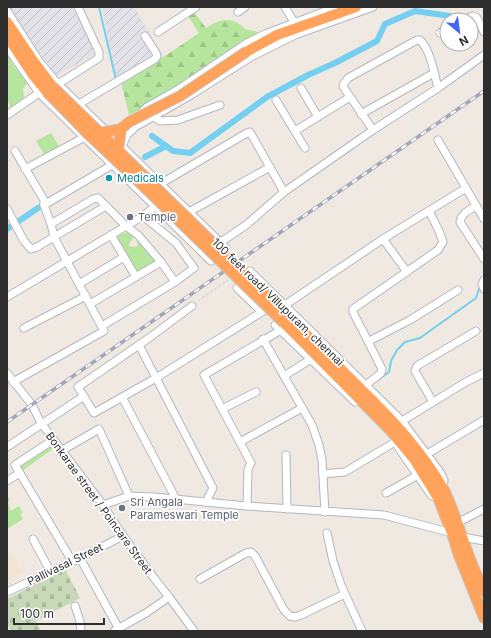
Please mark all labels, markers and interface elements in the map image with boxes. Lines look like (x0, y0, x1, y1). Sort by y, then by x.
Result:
north arrow (439, 12, 479, 52)
text: N (457, 33, 471, 49)
place label: Medicals (117, 171, 164, 185)
marker: Medicals (104, 173, 114, 183)
place label: Temple (138, 210, 176, 224)
marker: Temple (125, 212, 135, 222)
street label: 100 feet road/ Villupuram, chennai (209, 235, 347, 369)
street label: Bonkarae street / Poincare Street (43, 429, 155, 577)
place label: Sri Angala Parameswari Temple (130, 495, 239, 522)
marker: Sri Angala Parameswari Temple (117, 503, 127, 513)
street label: Pallivasal Street (25, 539, 105, 588)
scale bar (14, 600, 104, 626)
text: 100 m (20, 606, 54, 621)

